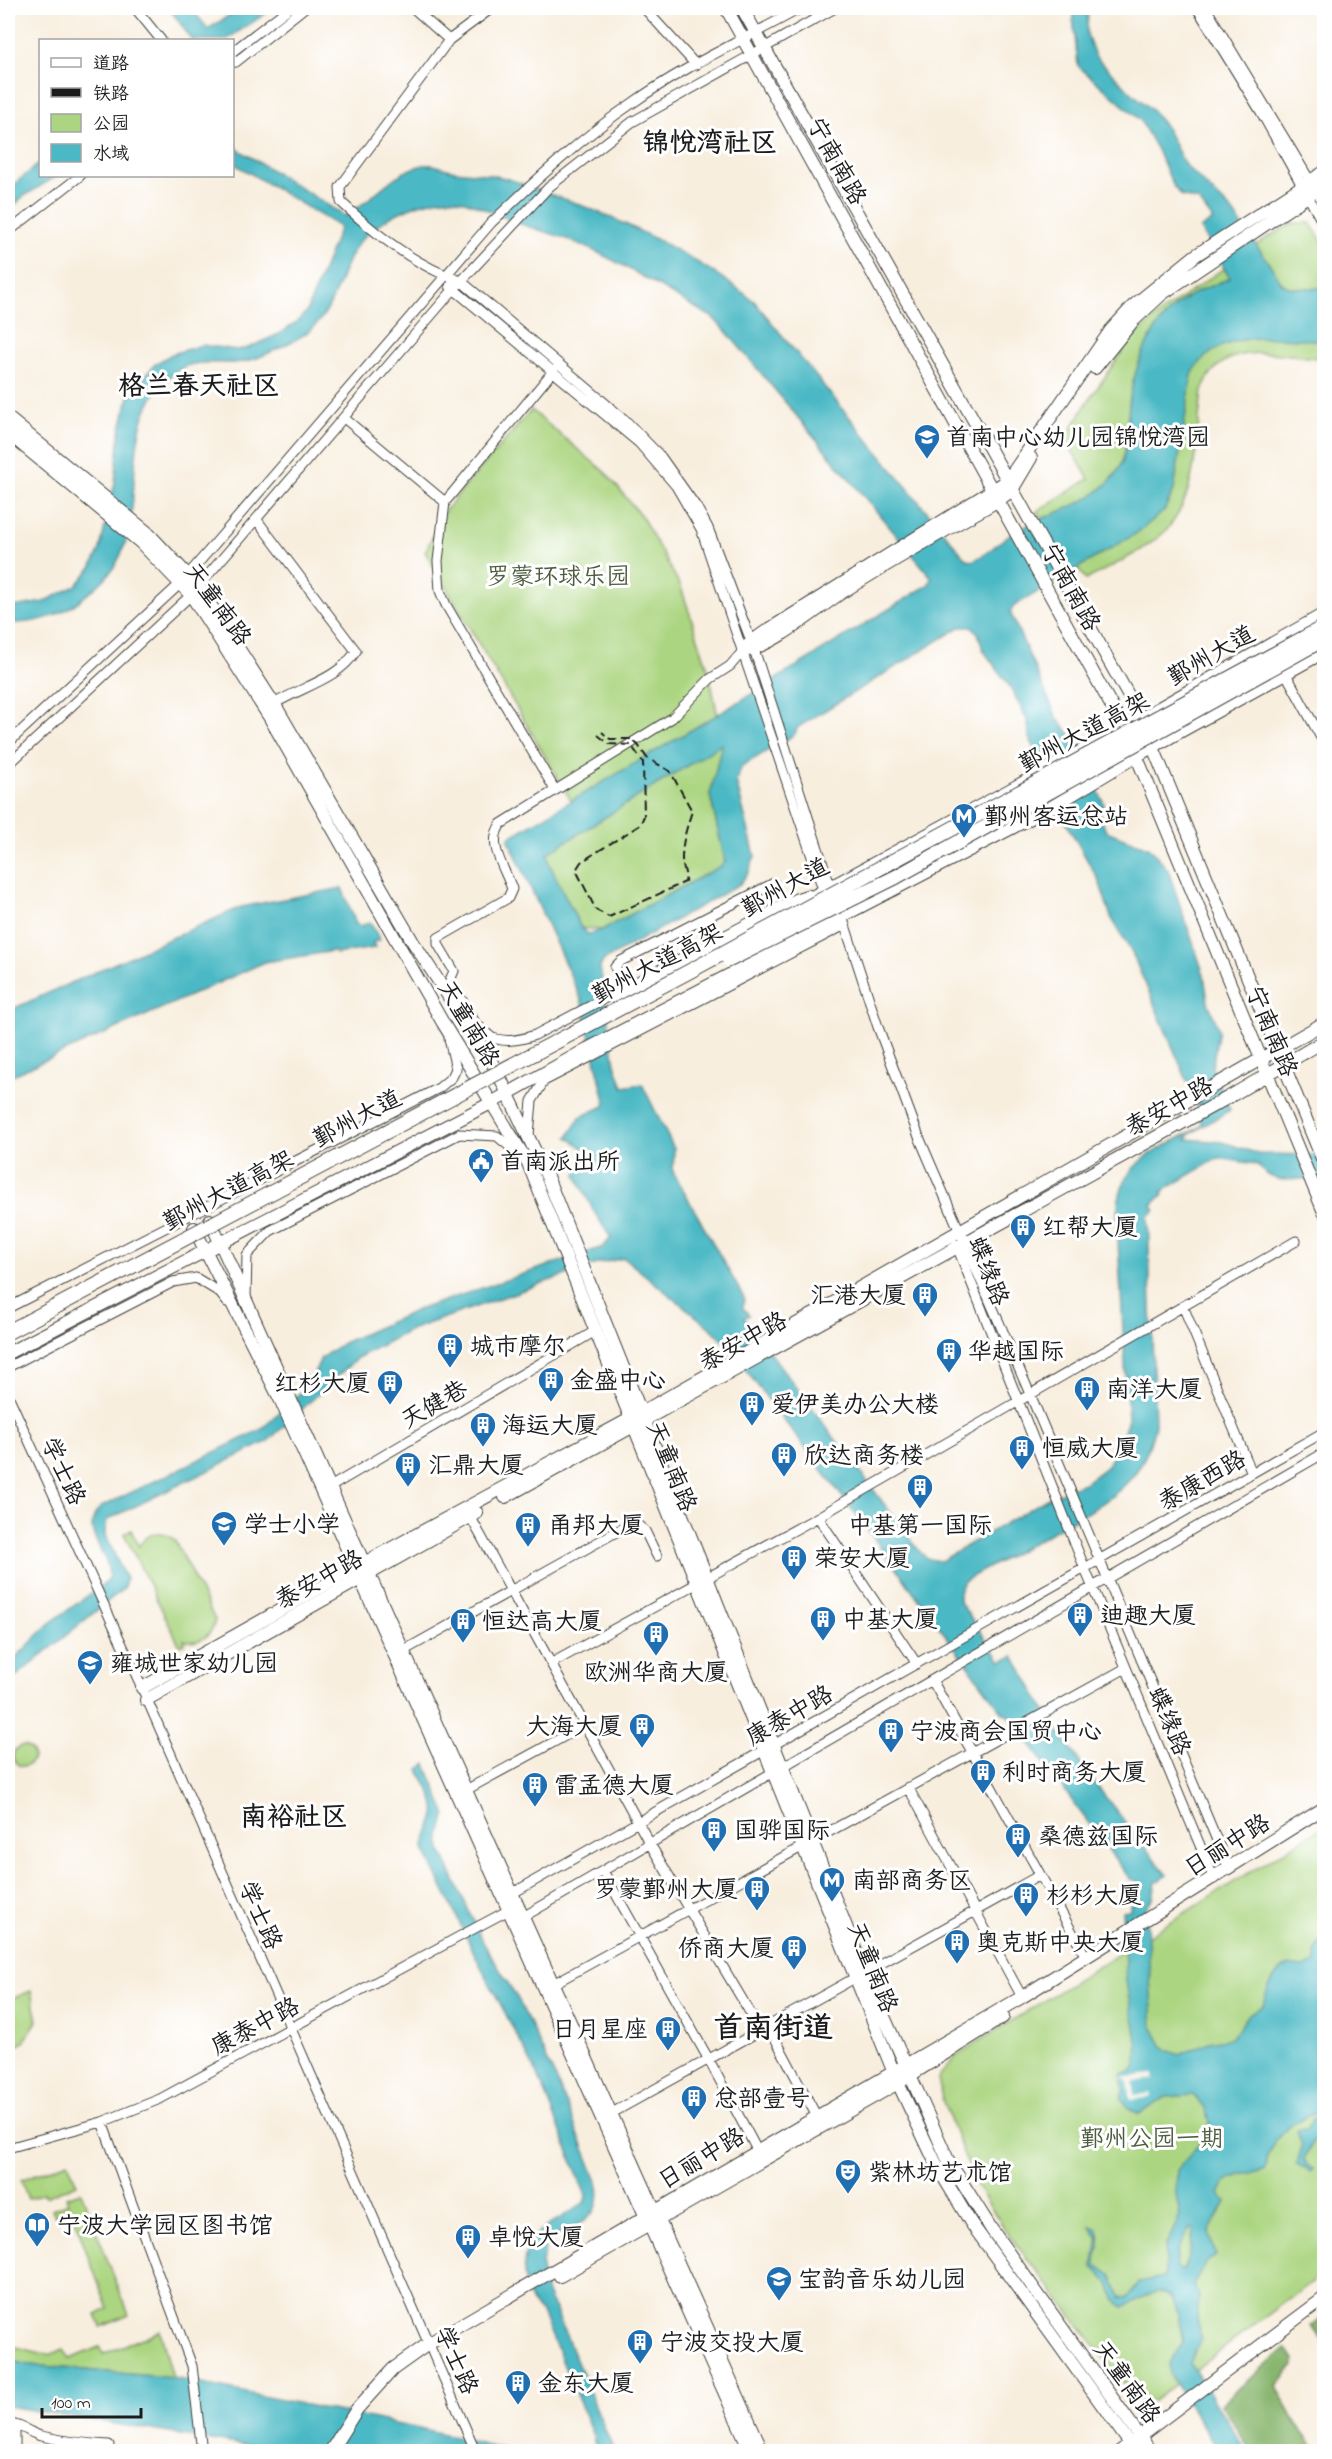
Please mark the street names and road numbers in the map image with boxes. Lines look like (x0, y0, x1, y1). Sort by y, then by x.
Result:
street label: 宁南南路 (796, 112, 873, 213)
street label: 宁南南路 (1030, 538, 1107, 639)
street label: 天童南路 (174, 556, 258, 655)
street label: 鄞州大道 (1162, 618, 1263, 696)
street label: 鄞州大道高架 (1013, 685, 1157, 783)
street label: 鄞州大道 (736, 851, 837, 928)
street label: 鄞州大道高架 (586, 916, 730, 1014)
street label: 天童南路 (427, 974, 507, 1074)
street label: 宁南南路 (1235, 981, 1305, 1083)
street label: 泰安中路 (1120, 1070, 1221, 1147)
street label: 鄞州大道 (308, 1082, 409, 1158)
street label: 鄞州大道高架 (157, 1143, 301, 1241)
street label: 蝶缘路 (957, 1232, 1016, 1312)
street label: 泰安中路 (694, 1305, 795, 1382)
street label: 天健巷 (395, 1373, 475, 1439)
street label: 天童南路 (635, 1416, 704, 1518)
street label: 学士路 (31, 1432, 93, 1512)
street label: 泰康西路 (1153, 1443, 1254, 1521)
street label: 泰安中路 (270, 1543, 371, 1620)
street label: 康泰中路 (740, 1678, 841, 1756)
street label: 蝶缘路 (1138, 1682, 1198, 1762)
street label: 日丽中路 (1178, 1807, 1278, 1887)
street label: 学士路 (228, 1876, 289, 1956)
street label: 天童南路 (836, 1917, 905, 2019)
street label: 康泰中路 (206, 1990, 307, 2066)
street label: 日丽中路 (652, 2120, 752, 2200)
street label: 学士路 (424, 2321, 485, 2401)
street label: 天童南路 (1083, 2334, 1167, 2433)

